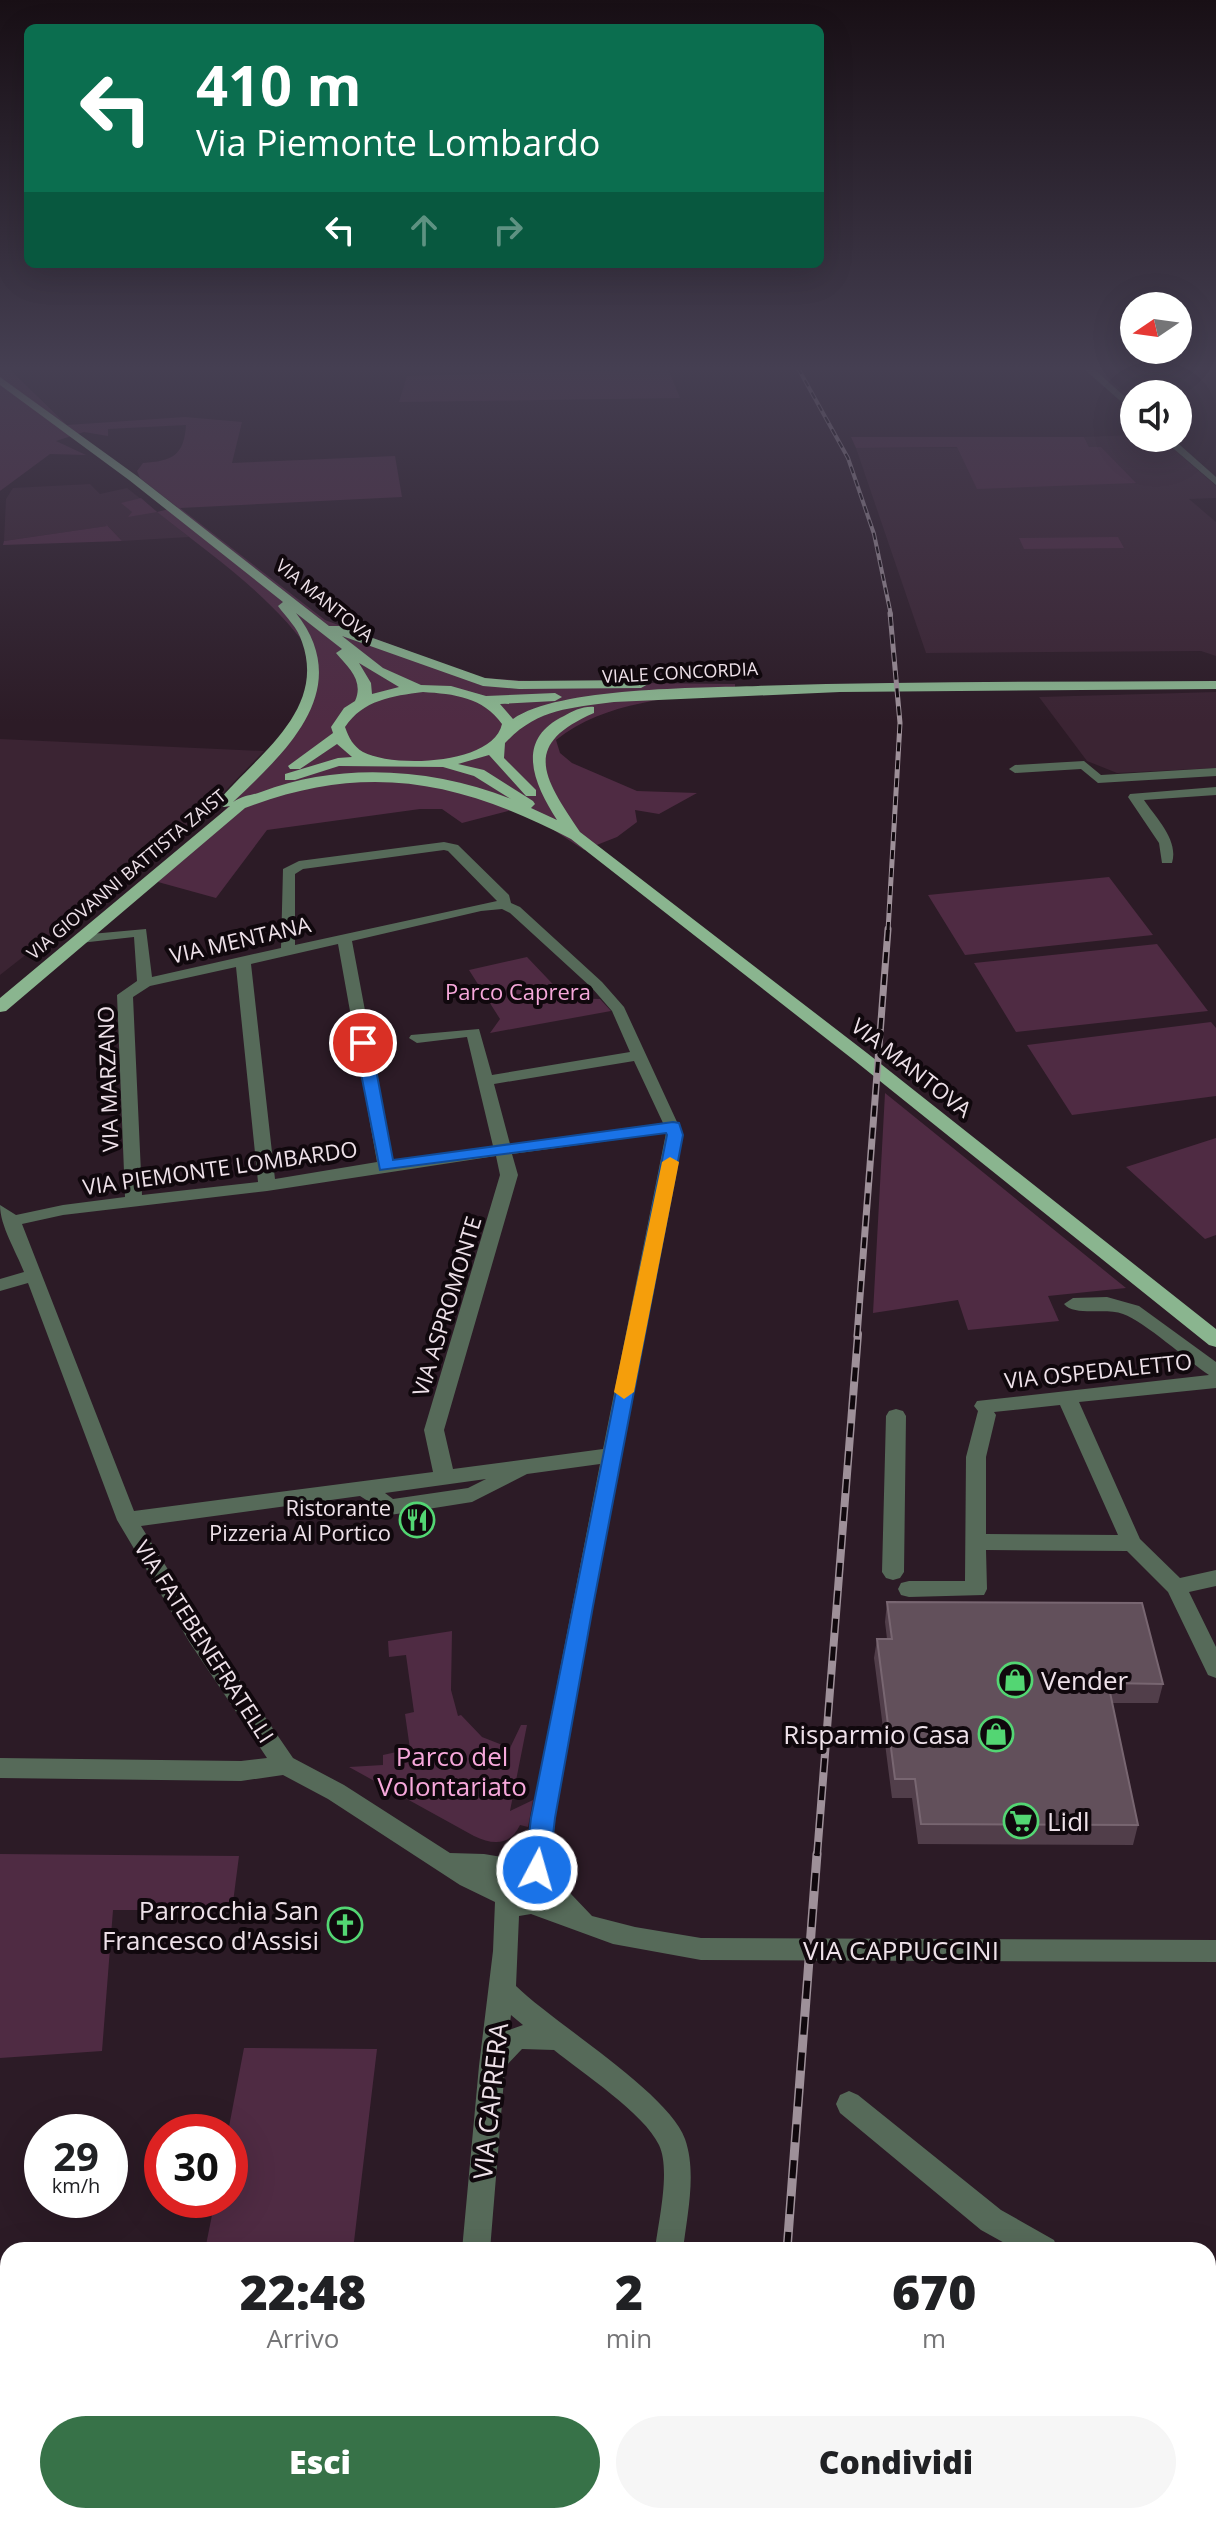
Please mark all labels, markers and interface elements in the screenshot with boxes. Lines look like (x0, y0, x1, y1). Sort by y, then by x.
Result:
text: 410 m (196, 46, 362, 122)
icon: left (64, 56, 168, 160)
text: Via Piemonte Lombardo (196, 118, 601, 167)
icon: left (318, 208, 362, 252)
icon: ahead (402, 208, 446, 252)
icon: right (486, 208, 530, 252)
north arrow (1120, 292, 1192, 364)
map controls (1120, 292, 1192, 452)
button: sound (1120, 380, 1192, 452)
street label: VIA MANTOVA (271, 553, 379, 647)
street label: VIALE CONCORDIA (601, 656, 759, 688)
street label: VIA GIOVANNI BATTISTA ZAIST (21, 783, 231, 965)
street label: VIA MENTANA (166, 908, 314, 970)
park label: Parco Caprera (445, 976, 591, 1006)
street label: VIA MARZANO (89, 1005, 125, 1153)
pin (329, 1009, 397, 1077)
street label: VIA MANTOVA (845, 1010, 979, 1124)
icon: arrive (341, 1021, 385, 1065)
street label: VIA PIEMONTE LOMBARDO (81, 1133, 359, 1201)
street label: VIA ASPROMONTE (404, 1212, 488, 1400)
street label: VIA OSPEDALETTO (1003, 1345, 1193, 1395)
place label: Ristorante Pizzeria Al Portico (209, 1492, 391, 1547)
restaurant icon: Ristorante Pizzeria Al Portico (398, 1501, 436, 1539)
street label: VIA FATEBENEFRATELLI (128, 1534, 282, 1748)
shop icon: Vender (996, 1661, 1034, 1699)
place label: Vender (1041, 1662, 1129, 1698)
shop icon: Risparmio Casa (977, 1715, 1015, 1753)
place label: Risparmio Casa (783, 1716, 970, 1752)
park label: Parco del Volontariato (377, 1738, 527, 1804)
supermarket icon: Lidl (1002, 1802, 1040, 1840)
place label: Lidl (1047, 1803, 1090, 1839)
position arrow (495, 1828, 579, 1912)
place label: Parrocchia San Francesco d'Assisi (102, 1892, 319, 1958)
church icon: Parrocchia San Francesco d'Assisi (326, 1906, 364, 1944)
street label: VIA CAPPUCCINI (803, 1932, 999, 1968)
street label: VIA CAPRERA (464, 2020, 516, 2181)
speed limit sign: 30 (144, 2114, 248, 2218)
text: 29 (53, 2128, 99, 2183)
text: km/h (52, 2172, 100, 2199)
text: 22:48 (240, 2259, 366, 2324)
text: 2 (615, 2259, 643, 2324)
text: 670 (892, 2259, 976, 2324)
text: Arrivo (266, 2320, 339, 2356)
text: min (606, 2320, 652, 2356)
text: m (922, 2320, 946, 2356)
button: Esci (40, 2416, 600, 2508)
button: Condividi (616, 2416, 1176, 2508)

